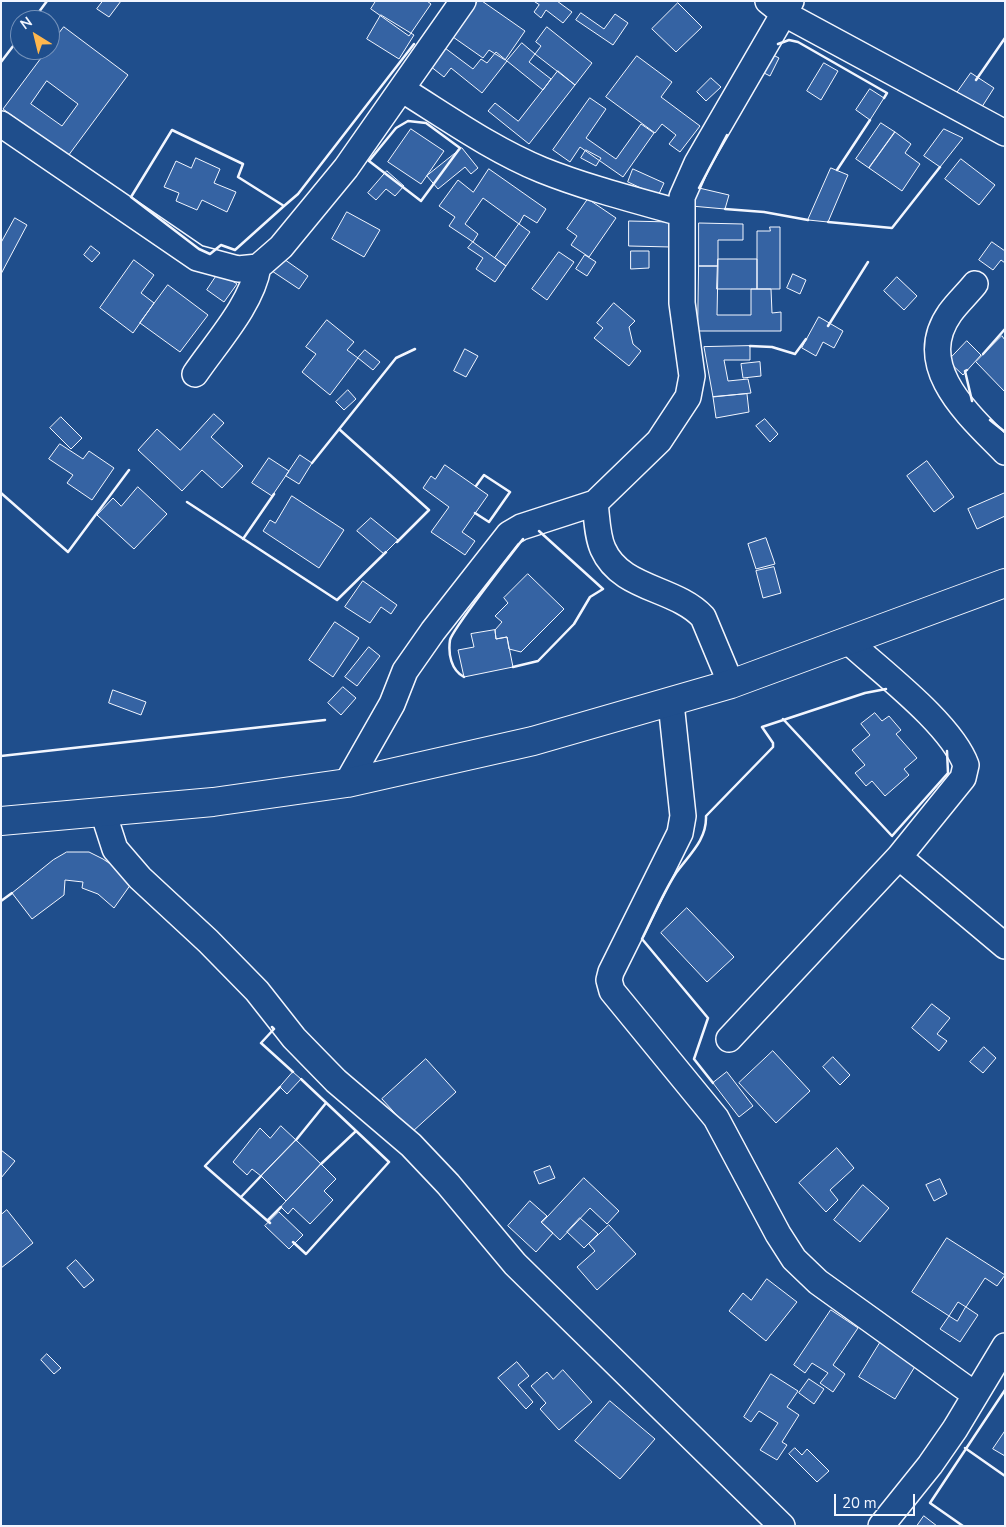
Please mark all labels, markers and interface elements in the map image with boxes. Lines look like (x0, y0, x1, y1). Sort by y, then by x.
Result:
north arrow (10, 10, 60, 60)
text: N (17, 13, 36, 34)
scale bar (836, 1484, 917, 1516)
text: 20 m (842, 1493, 877, 1513)

